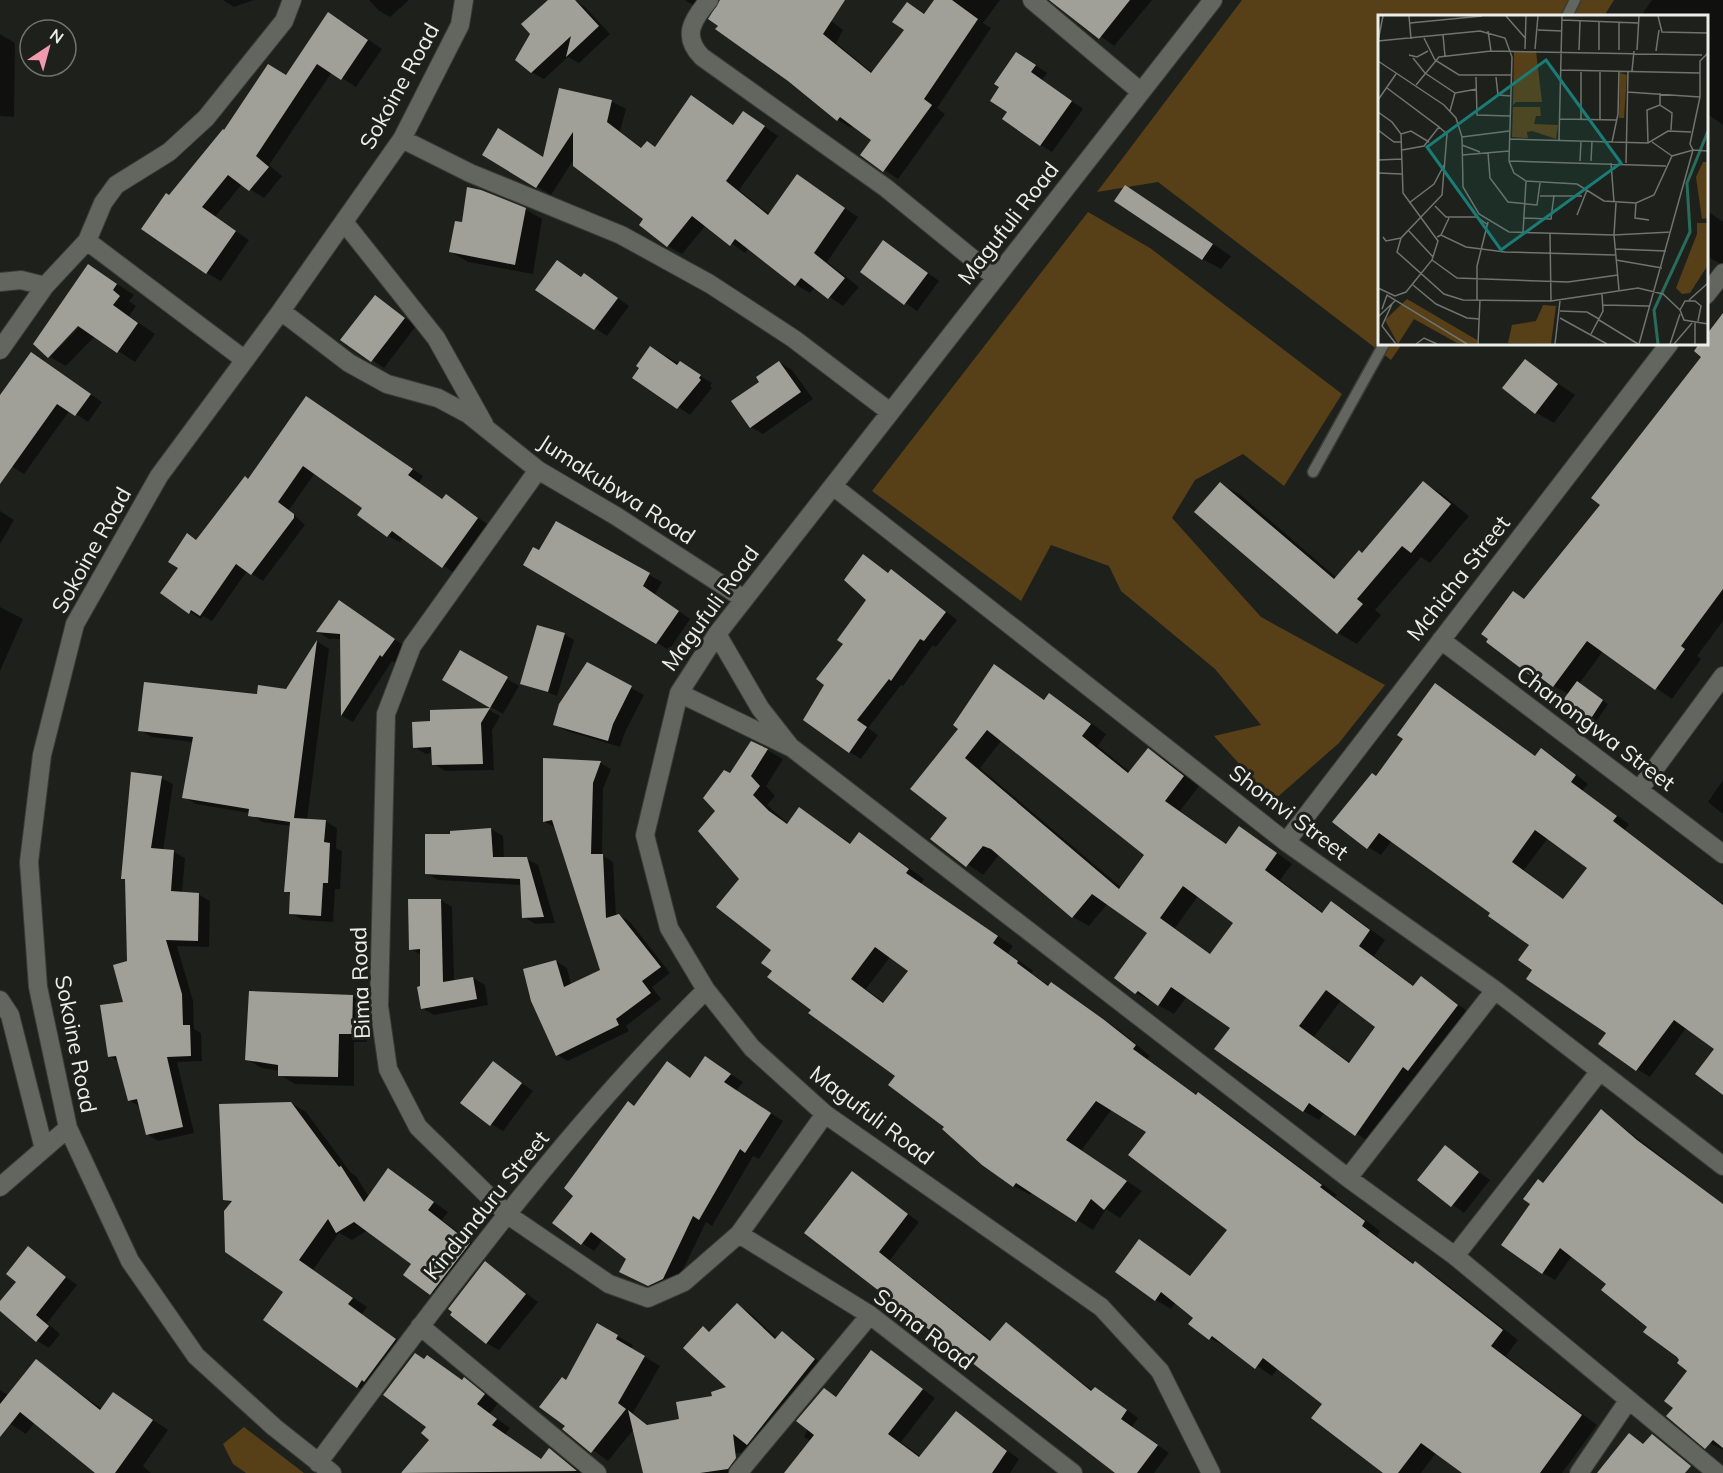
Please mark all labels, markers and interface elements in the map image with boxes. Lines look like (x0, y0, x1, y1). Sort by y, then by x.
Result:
inset map (1378, 15, 1708, 345)
north arrow (18, 18, 78, 78)
street label: Sokoine Road (353, 18, 445, 154)
text: N (46, 24, 68, 48)
street label: Magufuli Road (951, 156, 1065, 290)
street label: Jumakubwa Road (533, 428, 701, 550)
street label: Sokoine Road (45, 482, 137, 618)
street label: Mchicha Street (1400, 509, 1516, 646)
street label: Magufuli Road (655, 540, 765, 676)
street label: Chanongwa Street (1511, 659, 1681, 797)
street label: Shomvi Street (1224, 758, 1354, 866)
street label: Bima Road (344, 926, 376, 1040)
street label: Sokoine Road (49, 973, 103, 1115)
street label: Magufuli Road (804, 1059, 940, 1171)
street label: Kindunduru Street (417, 1124, 555, 1285)
street label: Soma Road (868, 1282, 980, 1376)

